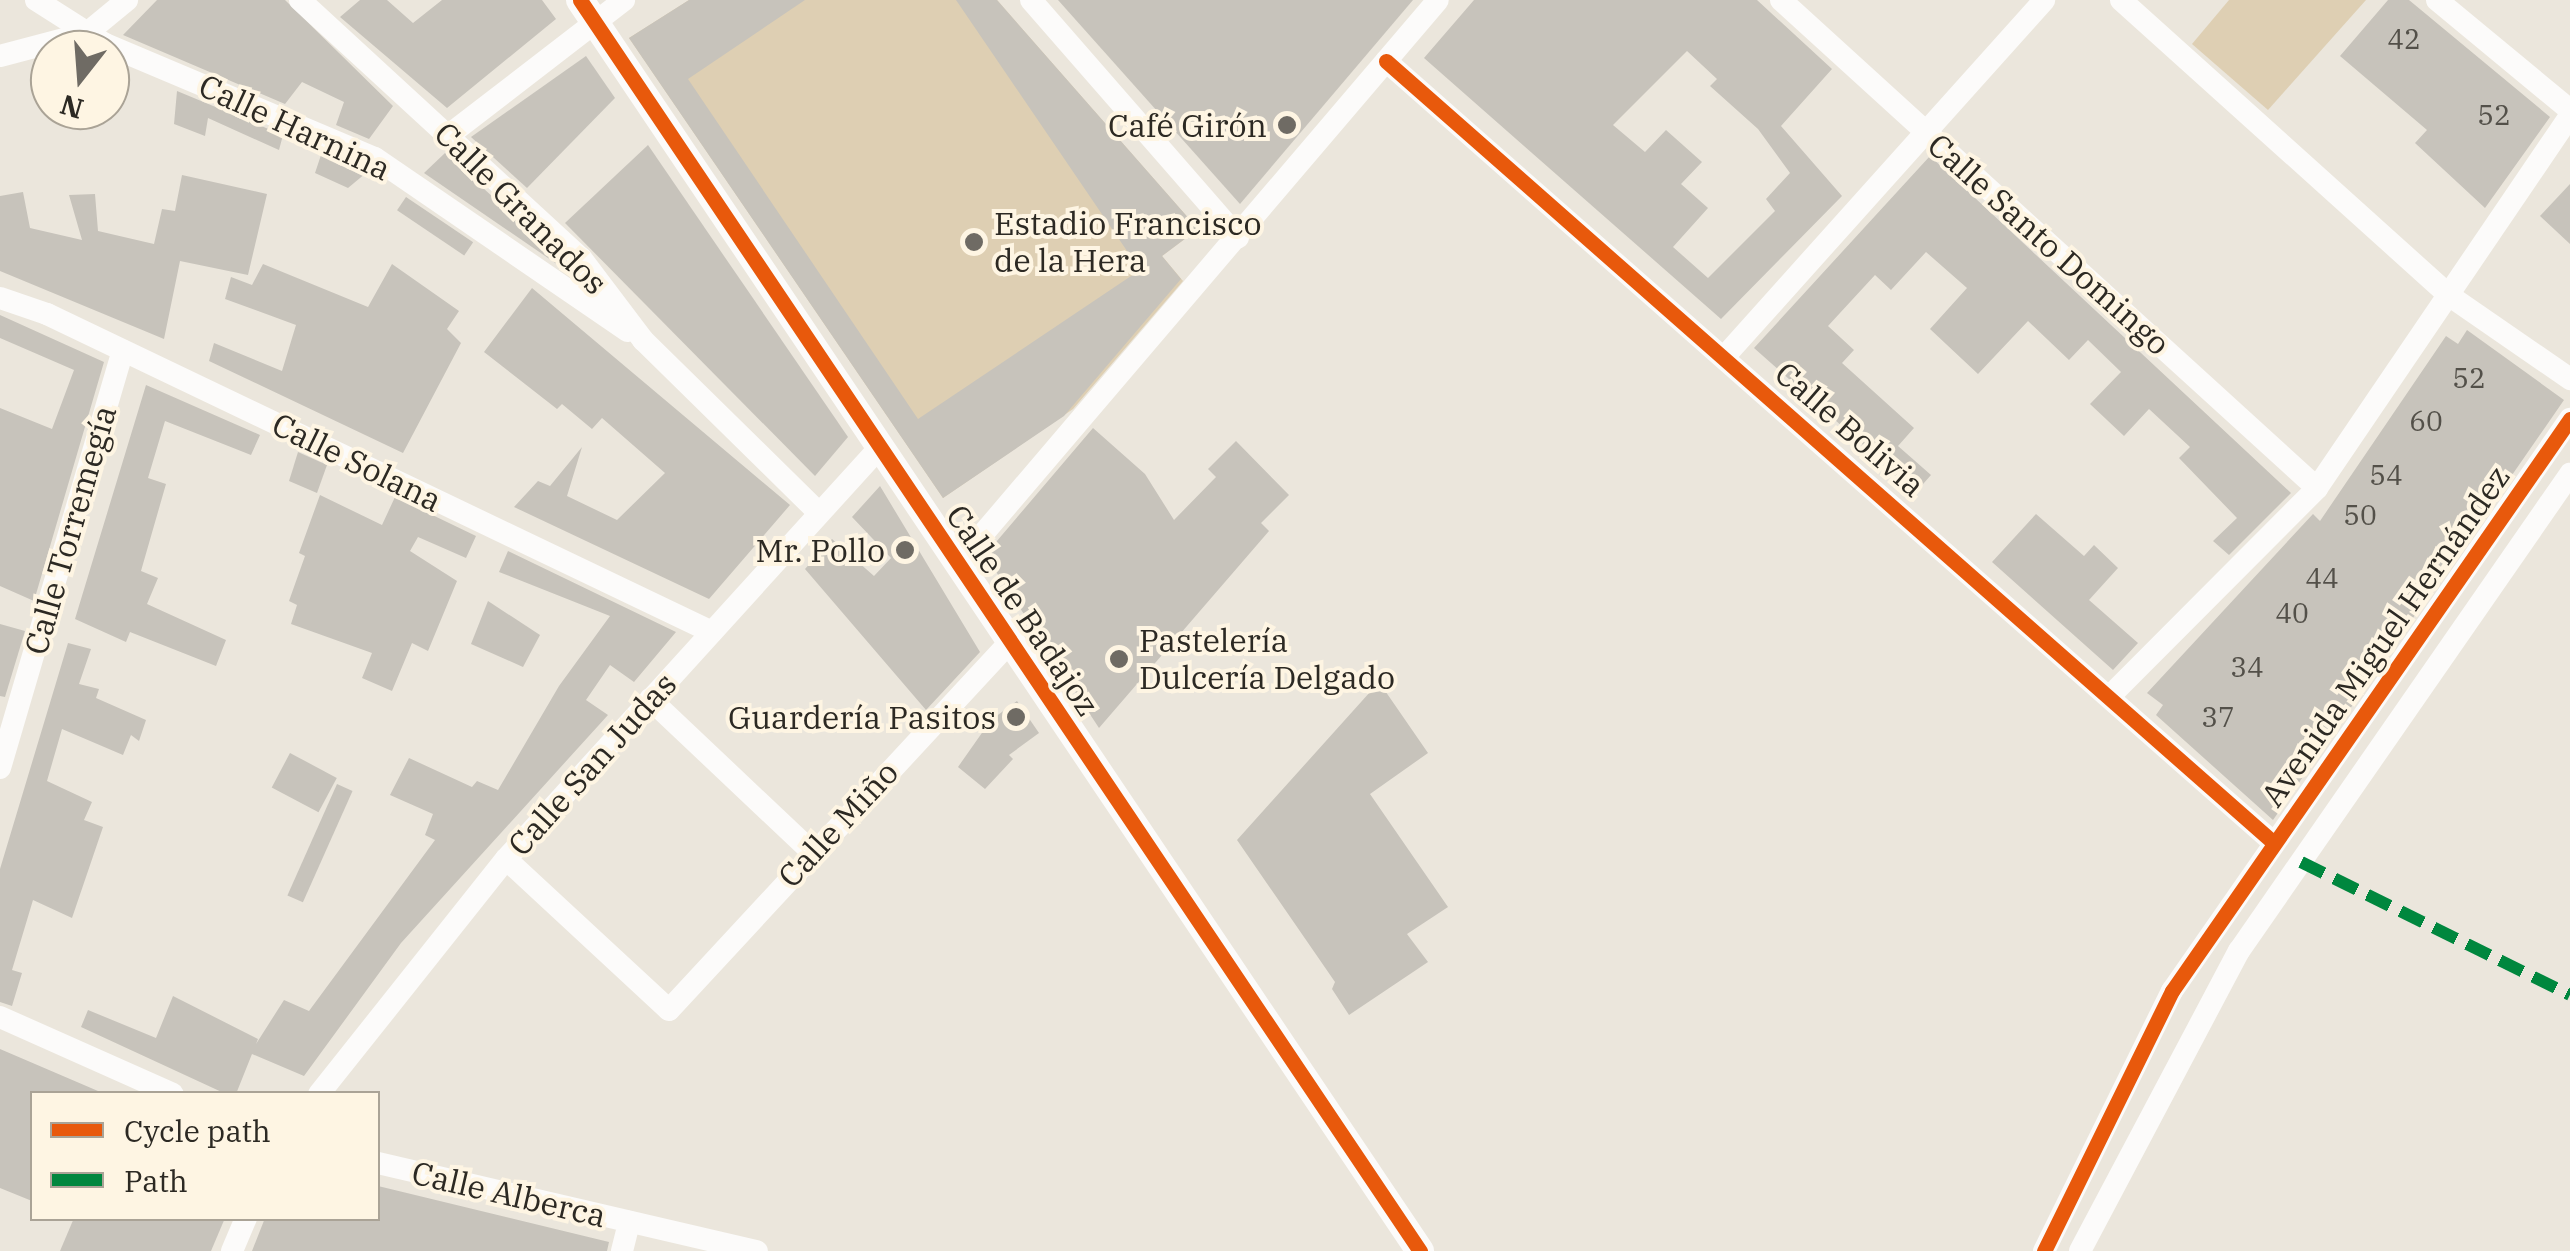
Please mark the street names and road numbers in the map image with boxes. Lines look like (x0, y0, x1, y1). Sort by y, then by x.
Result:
street label: Calle Harnina (193, 66, 397, 188)
street label: Calle Granados (427, 114, 615, 302)
street label: Calle Santo Domingo (1920, 125, 2178, 363)
street label: Calle Bolivia (1767, 354, 1933, 504)
street label: Calle Torremegía (16, 401, 124, 659)
street label: Calle Solana (266, 405, 448, 519)
street label: Avenida Miguel Hernández (2253, 458, 2517, 814)
street label: Calle de Badajoz (939, 498, 1107, 722)
street label: Calle San Judas (500, 665, 684, 863)
street label: Calle Miño (770, 753, 906, 895)
street label: Calle Alberca (408, 1153, 610, 1235)

